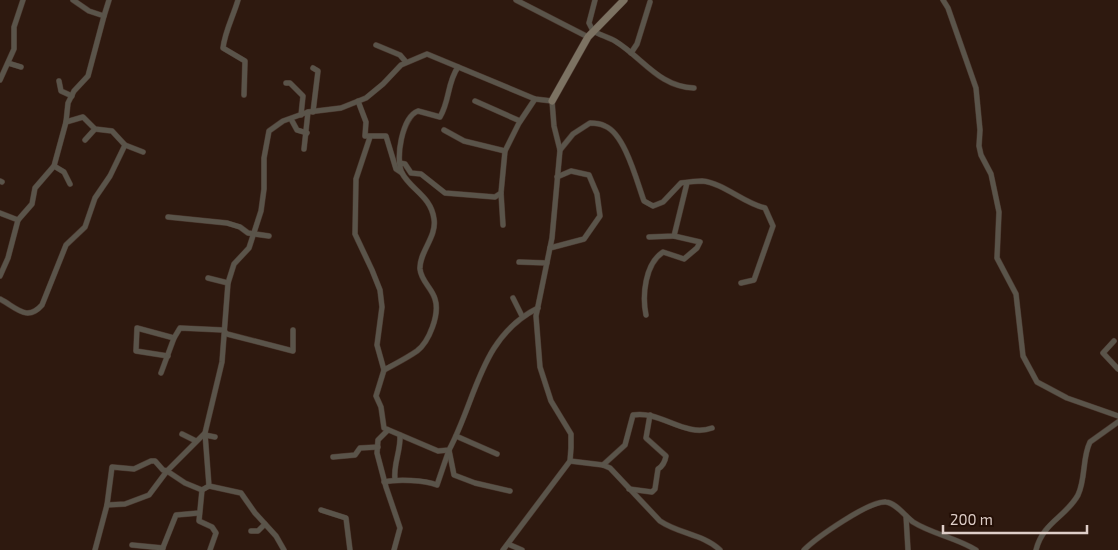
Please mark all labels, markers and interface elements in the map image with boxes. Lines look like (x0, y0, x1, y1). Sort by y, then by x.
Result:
scale bar (943, 502, 1087, 534)
text: 200 m (950, 510, 993, 528)

